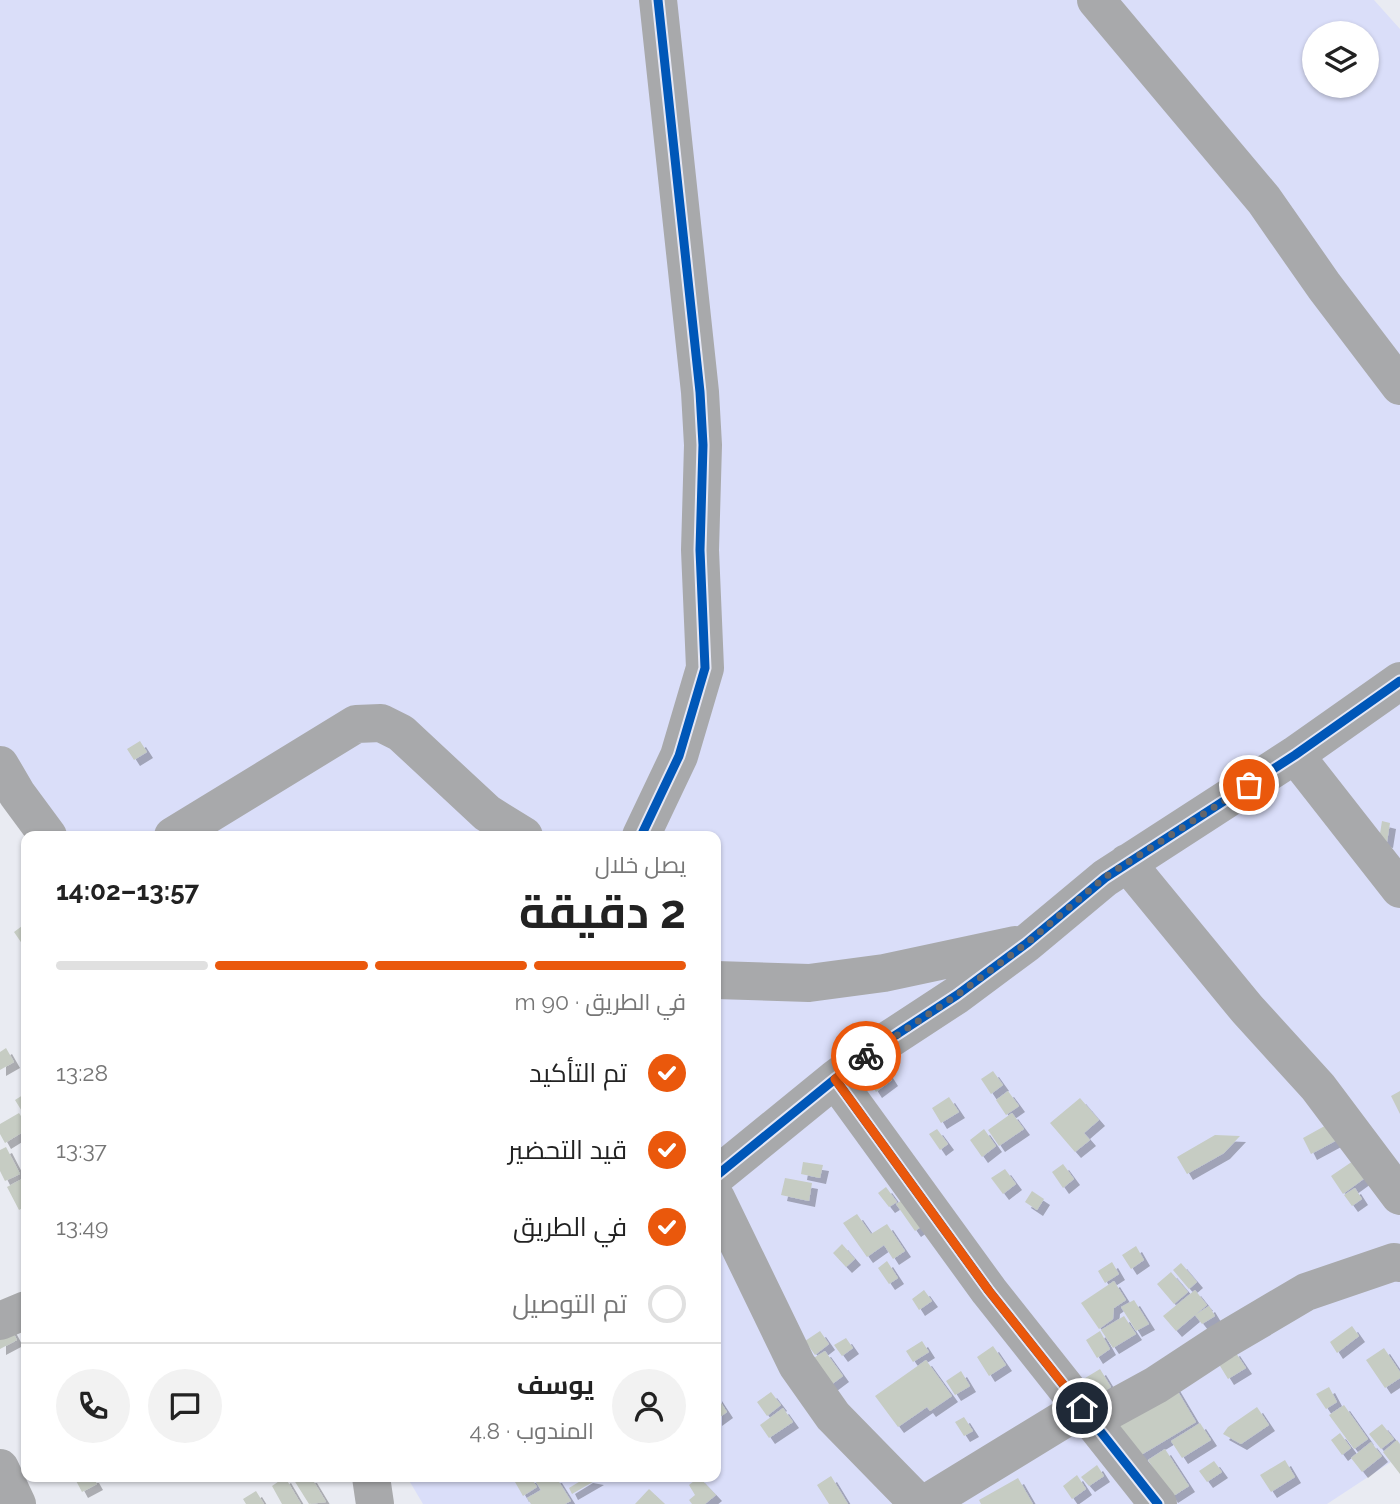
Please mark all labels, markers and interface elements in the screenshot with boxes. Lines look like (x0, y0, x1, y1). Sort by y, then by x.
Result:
map controls (1302, 21, 1379, 98)
button: layers (1302, 21, 1379, 98)
pin (1219, 755, 1279, 815)
icon: bag (1230, 766, 1268, 804)
text: يصل خلال (595, 851, 686, 878)
text: 13:57–14:02 (56, 876, 199, 906)
text: 2 دقيقة (519, 885, 686, 939)
text: في الطريق · 90 m (515, 988, 686, 1015)
courier (831, 1021, 901, 1091)
icon: bike (847, 1037, 885, 1075)
icon: check (648, 1054, 686, 1092)
text: تم التأكيد (529, 1058, 627, 1088)
text: 13:28 (56, 1059, 108, 1086)
icon: check (648, 1131, 686, 1169)
text: قيد التحضير (508, 1135, 627, 1165)
text: 13:37 (56, 1136, 107, 1163)
icon: check (648, 1208, 686, 1246)
text: في الطريق (513, 1212, 627, 1242)
text: 13:49 (56, 1213, 109, 1240)
text: تم التوصيل (512, 1289, 627, 1319)
button: phone (56, 1369, 130, 1443)
button: chat (148, 1369, 222, 1443)
button: person (612, 1369, 686, 1443)
text: يوسف (517, 1370, 594, 1400)
pin (1052, 1378, 1112, 1438)
icon: home (1063, 1389, 1101, 1427)
text: المندوب · 4.8 (470, 1417, 594, 1444)

